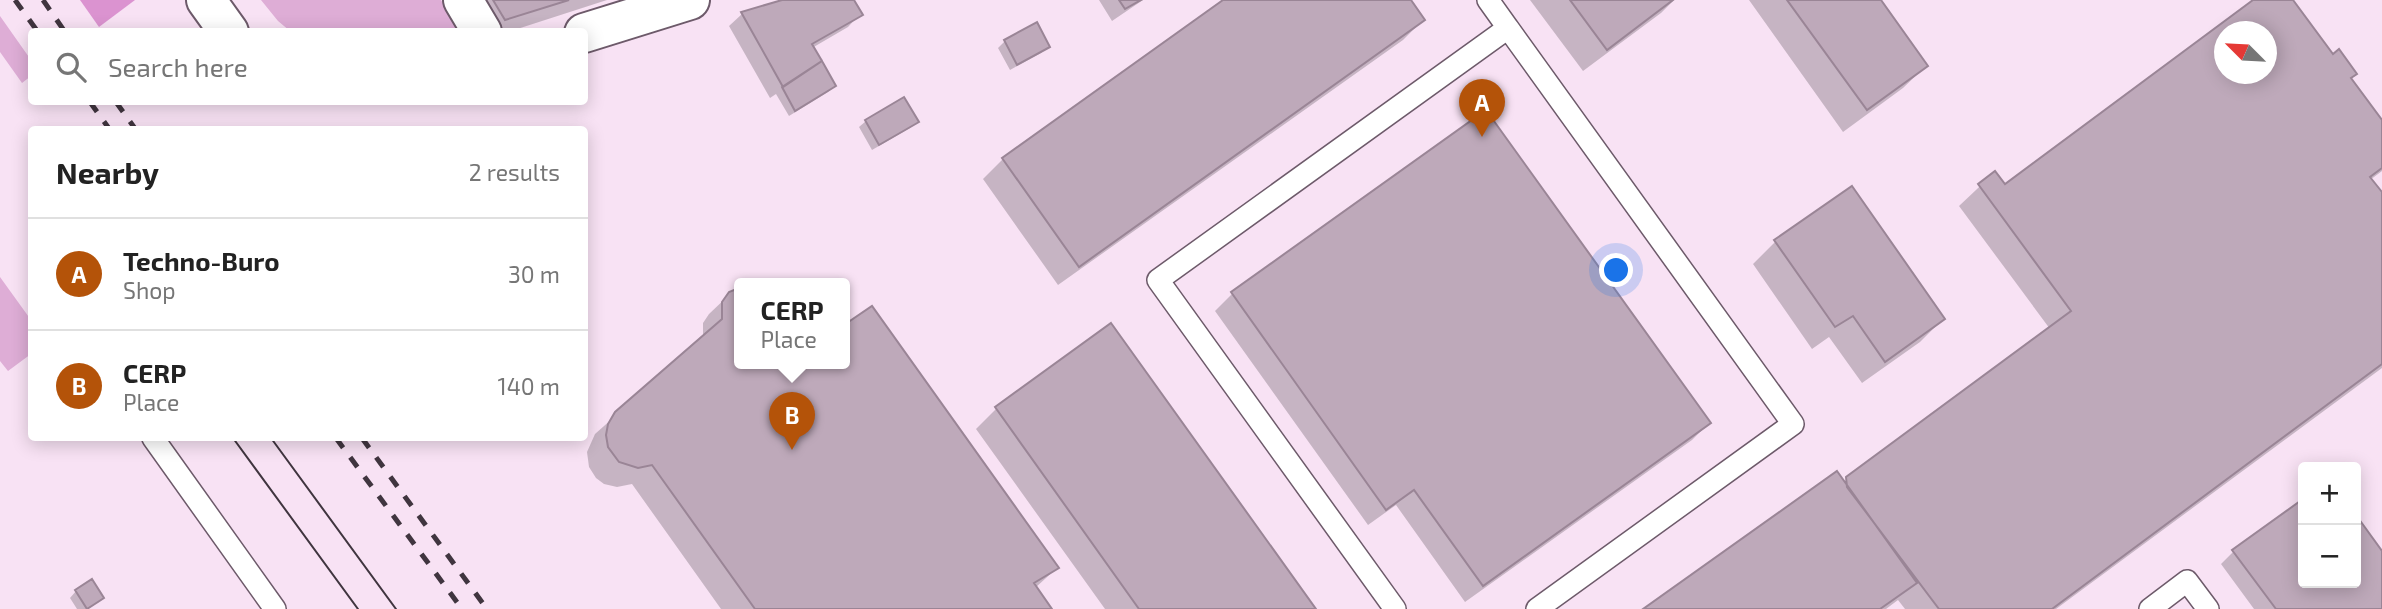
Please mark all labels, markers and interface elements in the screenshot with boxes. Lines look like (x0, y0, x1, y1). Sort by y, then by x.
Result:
north arrow (2214, 21, 2277, 84)
search box (28, 28, 588, 105)
icon: search (52, 48, 90, 86)
text: Search here (108, 51, 248, 82)
pin: A (1459, 79, 1505, 137)
text: Nearby (56, 154, 159, 190)
text: 2 results (469, 158, 560, 186)
text: Techno-Buro (123, 245, 280, 276)
your location (1599, 253, 1633, 287)
text: A (71, 260, 87, 288)
text: 30 m (508, 260, 560, 288)
text: Shop (123, 276, 176, 304)
popup (734, 278, 850, 369)
text: CERP (760, 294, 824, 325)
text: Place (760, 325, 817, 353)
text: CERP (123, 357, 186, 388)
text: B (72, 372, 86, 400)
text: 140 m (498, 372, 560, 400)
text: Place (123, 388, 179, 416)
pin: B (769, 392, 815, 450)
map controls (2298, 462, 2361, 588)
button: + (2298, 462, 2361, 525)
button: − (2298, 525, 2361, 588)

